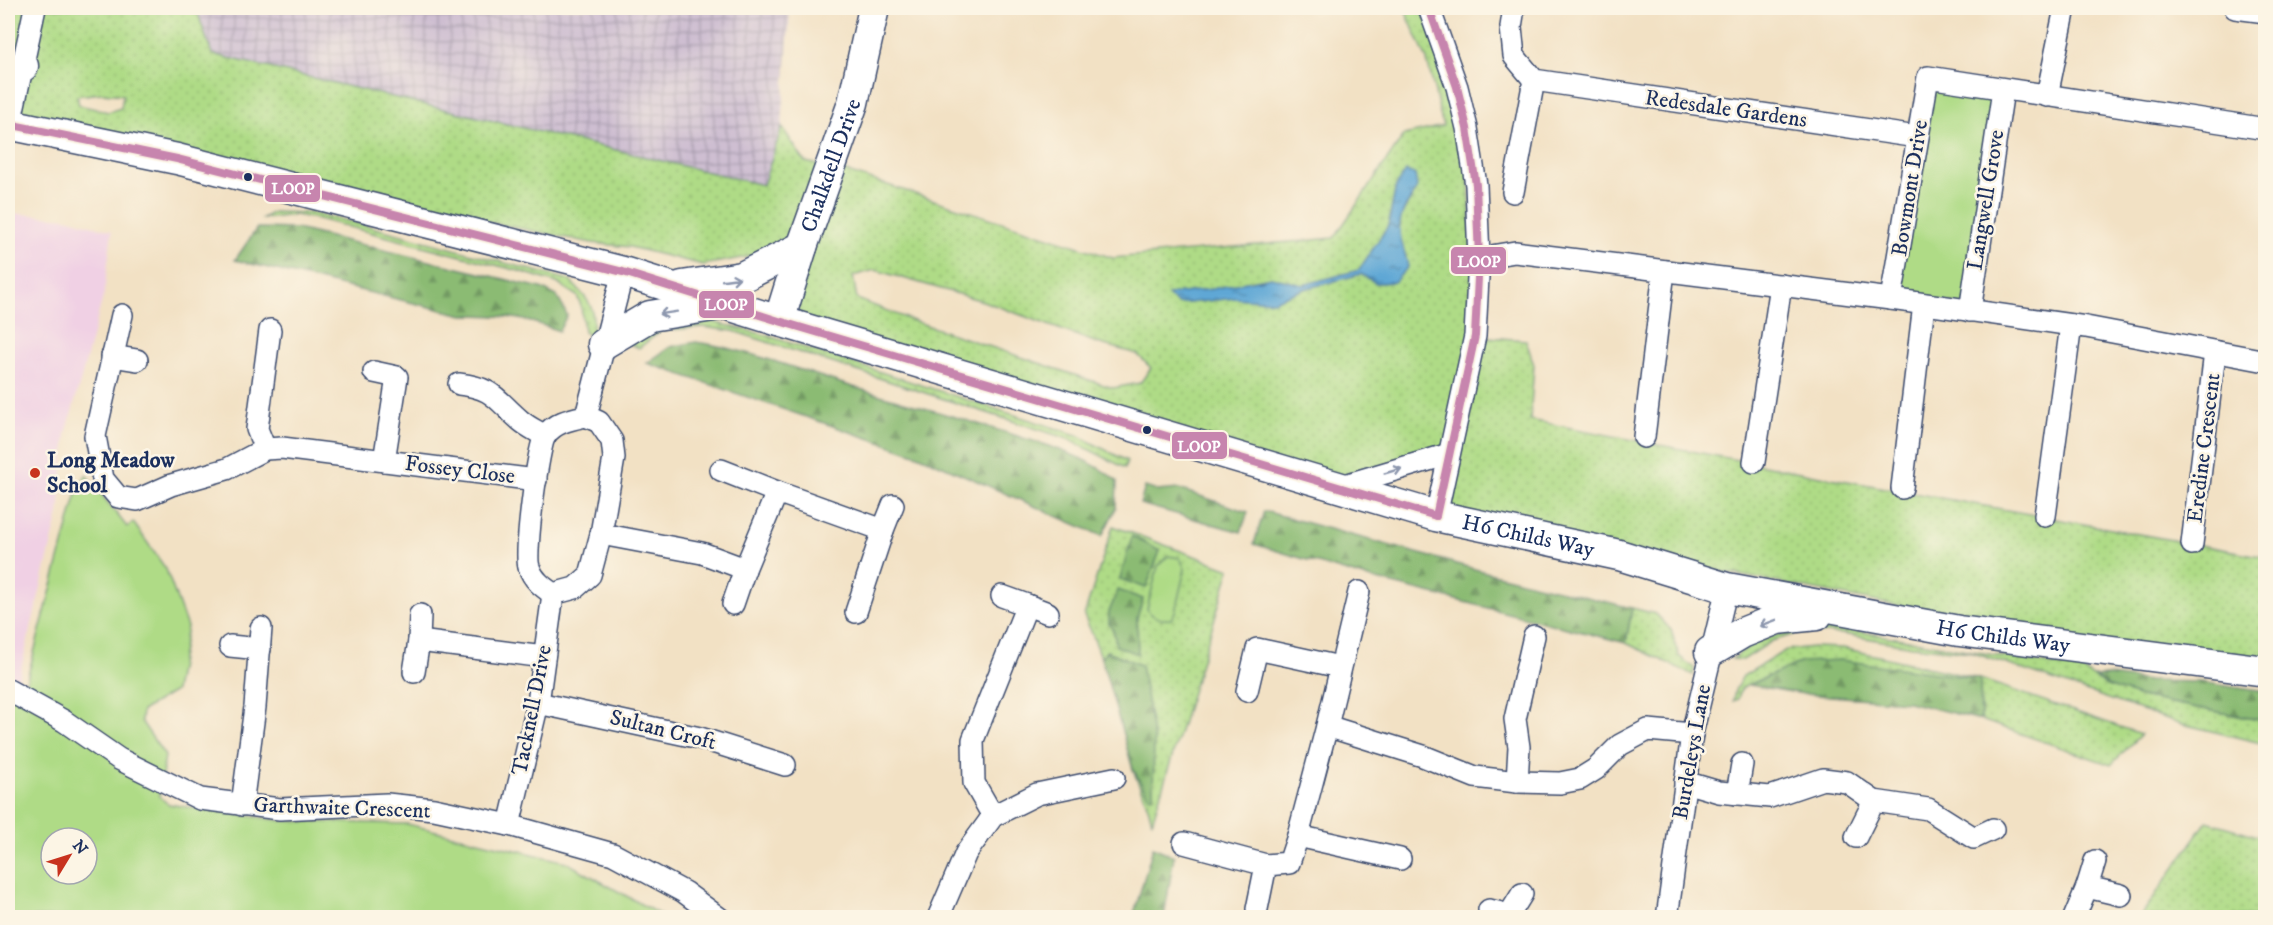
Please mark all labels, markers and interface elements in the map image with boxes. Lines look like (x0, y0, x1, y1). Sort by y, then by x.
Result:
street label: Redesdale Gardens (1643, 84, 1809, 134)
street label: Chalkdell Drive (795, 95, 867, 236)
street label: Bowmont Drive (1886, 118, 1934, 258)
street label: Langwell Grove (1962, 128, 2010, 272)
unlabelled marker (242, 171, 254, 183)
line badge: LOOP (264, 174, 321, 203)
text: LOOP (271, 179, 315, 199)
line badge: LOOP (1450, 246, 1507, 275)
text: LOOP (1457, 252, 1501, 272)
one-way arrow (720, 273, 740, 284)
line badge: LOOP (698, 290, 755, 319)
text: LOOP (704, 295, 748, 315)
one-way arrow (659, 308, 679, 319)
street label: Eredine Crescent (2181, 371, 2227, 525)
unlabelled marker (1141, 424, 1153, 436)
line badge: LOOP (1171, 431, 1228, 460)
text: LOOP (1177, 437, 1221, 457)
place label: Long Meadow School (47, 447, 175, 499)
street label: Fossey Close (403, 450, 517, 490)
one-way arrow (1384, 465, 1403, 476)
marker: Long Meadow School (28, 466, 42, 480)
street label: H6 Childs Way (1460, 508, 1598, 563)
street label: H6 Childs Way (1934, 614, 2072, 659)
one-way arrow (1759, 618, 1778, 629)
street label: Tacknell Drive (506, 643, 558, 777)
street label: Burdeleys Lane (1667, 682, 1717, 822)
street label: Sultan Croft (607, 704, 719, 756)
street label: Garthwaite Crescent (253, 791, 431, 825)
north arrow (39, 826, 99, 886)
text: N (68, 836, 92, 859)

